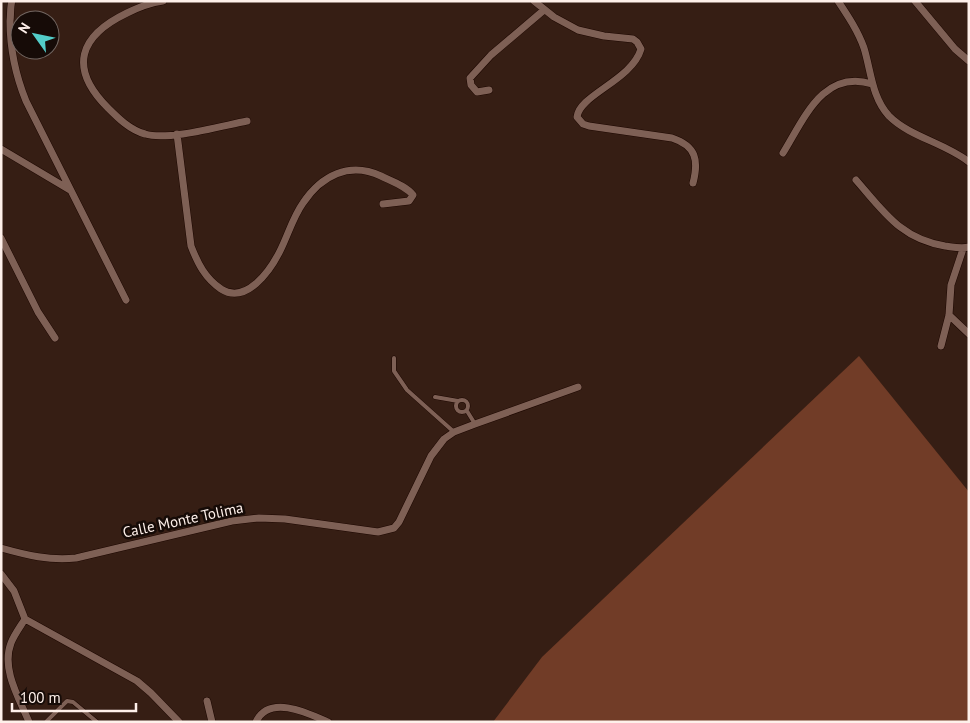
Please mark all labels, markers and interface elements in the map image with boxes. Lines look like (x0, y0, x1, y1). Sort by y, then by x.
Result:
north arrow (10, 10, 60, 60)
text: N (14, 19, 34, 37)
street label: Calle Monte Tolima (121, 497, 245, 542)
scale bar (12, 680, 136, 712)
text: 100 m (20, 688, 61, 707)

